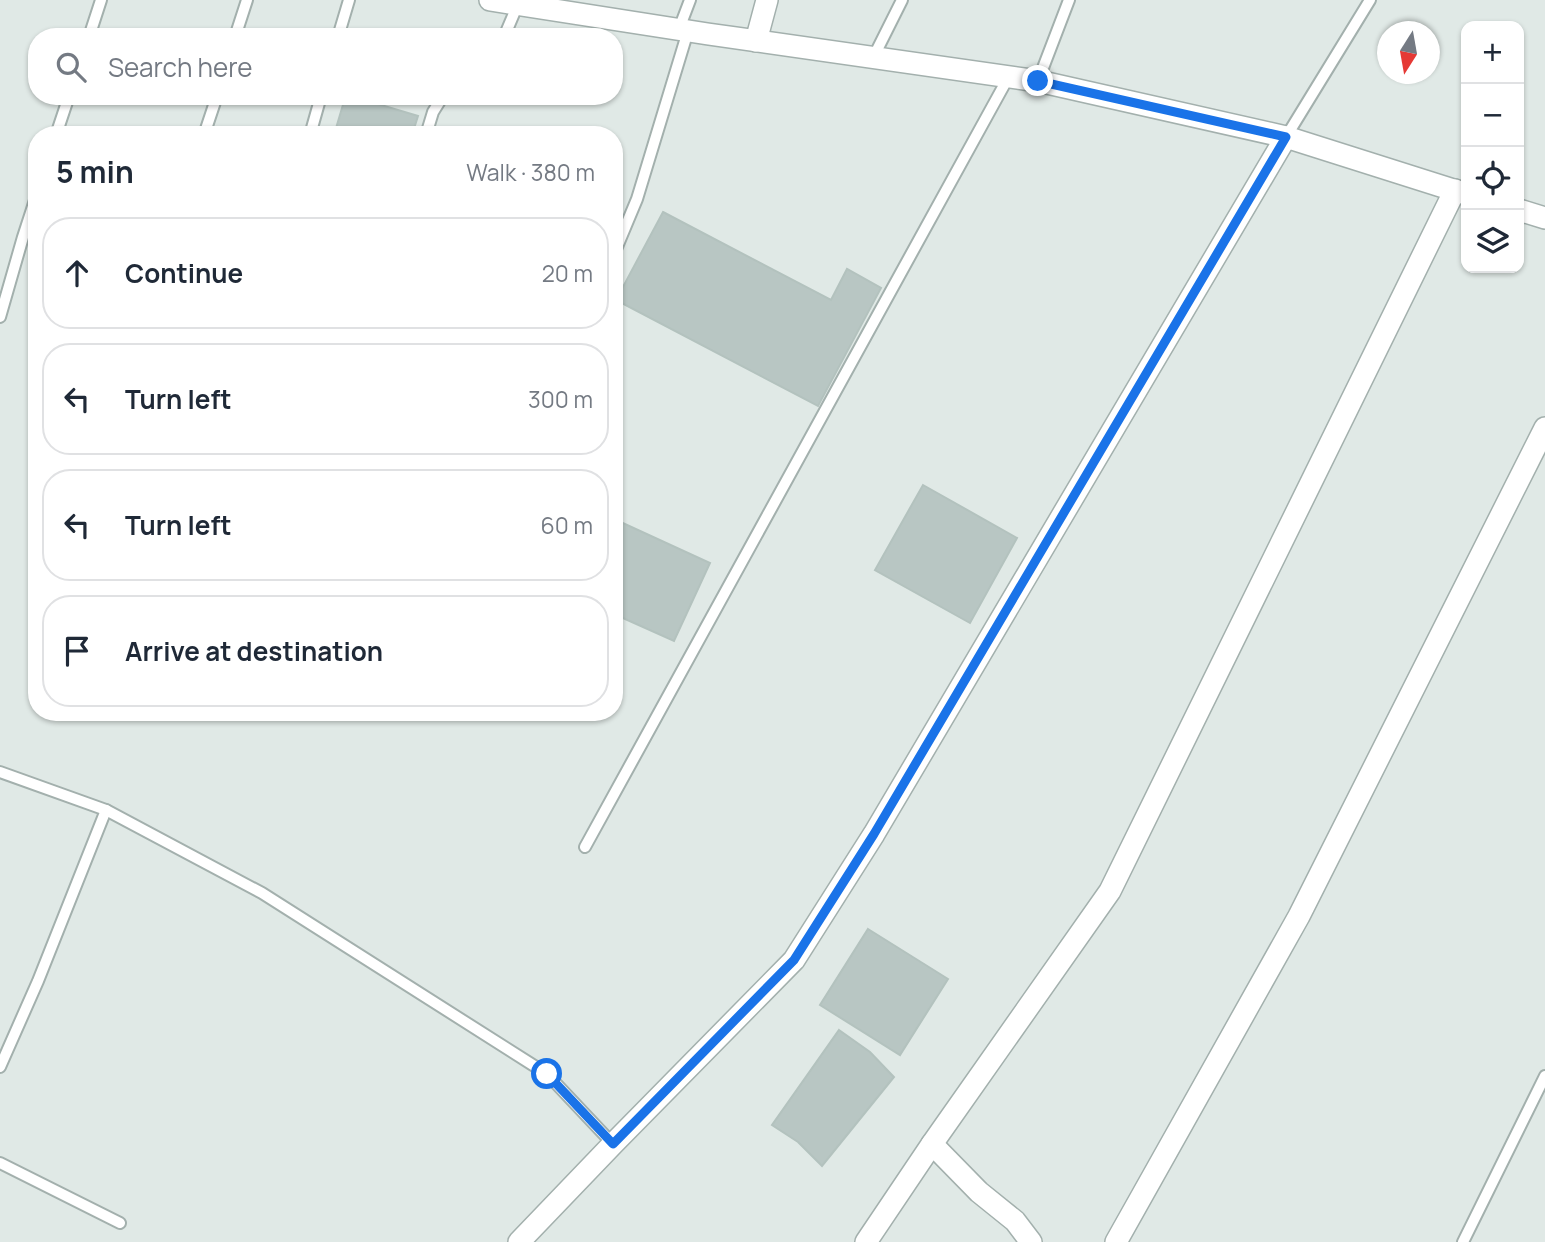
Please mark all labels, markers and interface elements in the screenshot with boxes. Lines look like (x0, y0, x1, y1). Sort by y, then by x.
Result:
north arrow (1377, 21, 1440, 84)
map controls (1461, 21, 1524, 273)
button: + (1461, 21, 1524, 84)
search box (28, 28, 623, 105)
icon: search (52, 48, 90, 86)
text: Search here (108, 49, 253, 85)
route end (1022, 65, 1053, 96)
button: − (1461, 84, 1524, 147)
button: locate (1461, 147, 1524, 210)
text: 5 min (56, 151, 134, 192)
text: Walk · 380 m (466, 156, 595, 188)
button: layers (1461, 210, 1524, 273)
icon: ahead (58, 254, 96, 292)
text: Continue (125, 255, 243, 291)
text: 20 m (542, 257, 593, 289)
icon: left (58, 380, 96, 418)
text: Turn left (125, 381, 232, 417)
text: 300 m (528, 383, 593, 415)
icon: left (58, 506, 96, 544)
text: Turn left (125, 507, 232, 543)
text: 60 m (541, 509, 593, 541)
icon: arrive (58, 632, 96, 670)
text: Arrive at destination (125, 633, 383, 669)
route start (531, 1058, 562, 1089)

